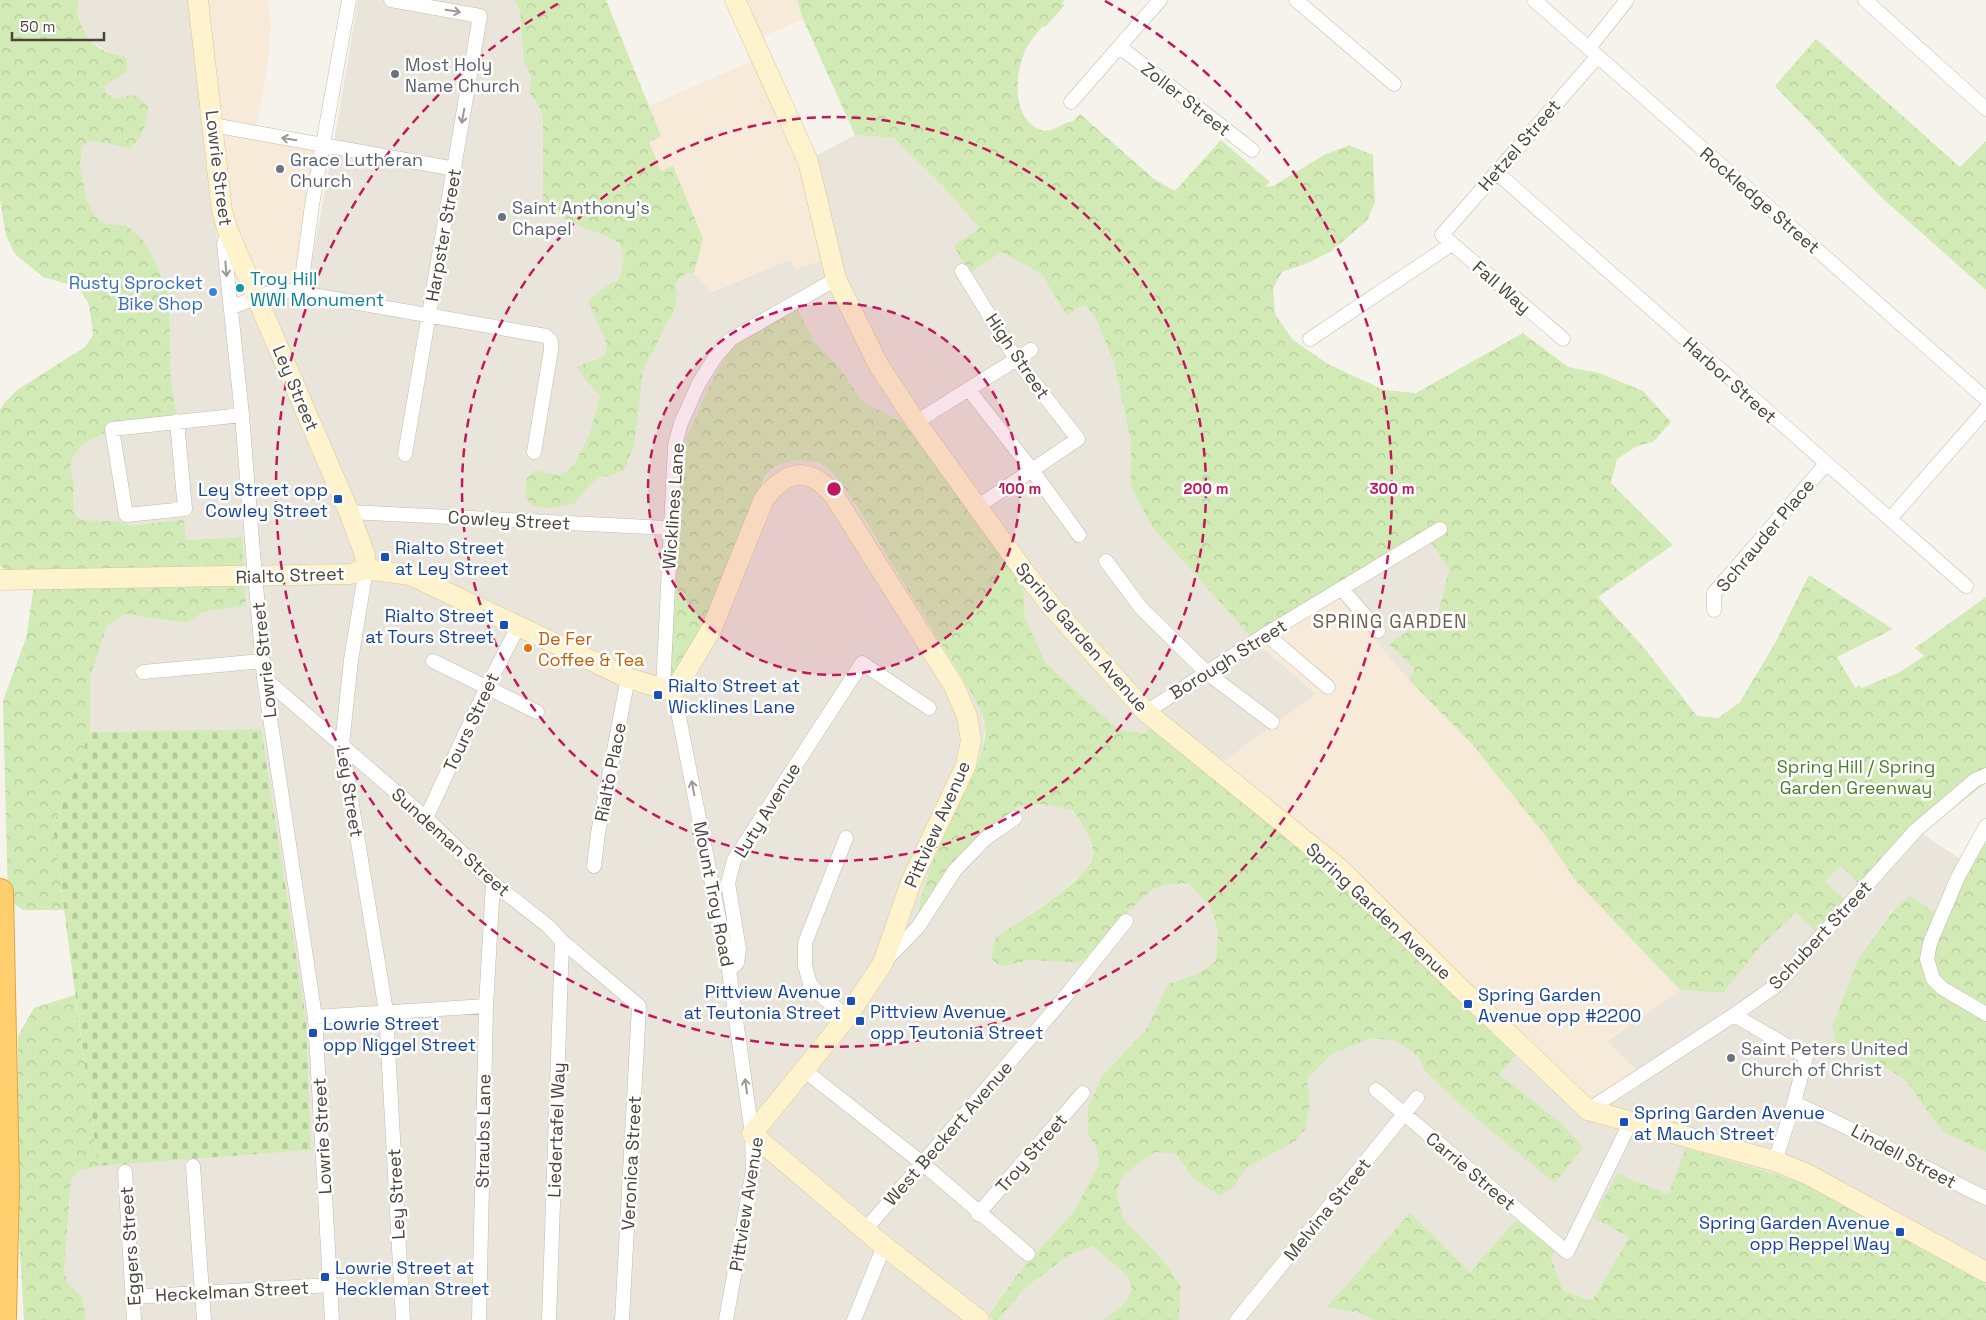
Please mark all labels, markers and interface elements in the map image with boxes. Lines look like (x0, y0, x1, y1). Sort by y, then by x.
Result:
one-way arrow (445, 7, 461, 17)
scale bar (12, 10, 105, 42)
text: 50 m (20, 17, 55, 36)
place label: Most Holy Name Church (405, 53, 520, 97)
street label: Zoller Street (1137, 57, 1235, 141)
marker: Most Holy Name Church (389, 68, 401, 80)
street label: Hetzel Street (1473, 94, 1565, 196)
one-way arrow (458, 108, 468, 124)
street label: Lowrie Street (200, 109, 238, 227)
one-way arrow (281, 133, 297, 143)
street label: Rockledge Street (1695, 142, 1825, 258)
place label: Grace Lutheran Church (290, 148, 423, 192)
marker: Grace Lutheran Church (274, 163, 286, 175)
street label: Harpster Street (420, 167, 466, 303)
place label: Saint Anthony's Chapel (512, 196, 650, 240)
marker: Saint Anthony's Chapel (496, 211, 508, 223)
street label: Fall Way (1468, 255, 1536, 319)
one-way arrow (222, 260, 231, 276)
place label: Troy Hill WWI Monument (250, 267, 384, 311)
place label: Rusty Sprocket Bike Shop (69, 271, 203, 315)
marker: Troy Hill WWI Monument (234, 282, 246, 294)
marker: Rusty Sprocket Bike Shop (207, 286, 219, 298)
street label: High Street (981, 309, 1055, 403)
street label: Harbor Street (1678, 332, 1782, 428)
street label: Ley Street (268, 342, 324, 434)
street label: Wicklines Lane (657, 442, 689, 570)
street label: Schrauder Place (1711, 474, 1819, 596)
place label: Ley Street opp Cowley Street (198, 478, 328, 522)
text: 100 m (999, 479, 1041, 498)
text: 200 m (1184, 479, 1228, 498)
text: 300 m (1369, 479, 1415, 498)
centre of rings (825, 480, 843, 498)
marker: Ley Street opp Cowley Street (332, 493, 344, 505)
street label: Cowley Street (447, 505, 571, 535)
place label: Rialto Street at Ley Street (395, 536, 509, 580)
marker: Rialto Street at Ley Street (379, 551, 391, 563)
street label: Spring Garden Avenue (1011, 557, 1153, 717)
street label: Rialto Street (235, 562, 345, 588)
street label: Lowrie Street (246, 601, 282, 719)
place label: Rialto Street at Tours Street (365, 604, 494, 648)
district label: SPRING GARDEN (1312, 609, 1468, 634)
street label: Borough Street (1165, 614, 1291, 704)
marker: Rialto Street at Tours Street (498, 619, 510, 631)
place label: De Fer Coffee & Tea (538, 627, 644, 671)
marker: De Fer Coffee & Tea (522, 642, 534, 654)
street label: Tours Street (438, 669, 504, 775)
place label: Rialto Street at Wicklines Lane (668, 674, 800, 718)
marker: Rialto Street at Wicklines Lane (652, 689, 664, 701)
street label: Rialto Place (589, 720, 631, 824)
street label: Ley Street (332, 745, 368, 839)
park label: Spring Hill / Spring Garden Greenway (1777, 755, 1935, 799)
street label: Pittview Avenue (899, 757, 975, 891)
street label: Luty Avenue (729, 758, 805, 862)
one-way arrow (688, 780, 697, 796)
street label: Sundeman Street (387, 783, 515, 901)
street label: Mount Troy Road (689, 819, 739, 969)
street label: Spring Garden Avenue (1301, 837, 1457, 985)
street label: Schubert Street (1764, 876, 1876, 994)
place label: Pittview Avenue at Teutonia Street (684, 980, 841, 1024)
place label: Spring Garden Avenue opp #2200 (1478, 983, 1641, 1027)
marker: Pittview Avenue at Teutonia Street (845, 995, 857, 1007)
marker: Spring Garden Avenue opp #2200 (1462, 998, 1474, 1010)
place label: Pittview Avenue opp Teutonia Street (870, 1000, 1043, 1044)
place label: Lowrie Street opp Niggel Street (323, 1012, 476, 1056)
marker: Pittview Avenue opp Teutonia Street (854, 1015, 866, 1027)
marker: Lowrie Street opp Niggel Street (307, 1027, 319, 1039)
place label: Saint Peters United Church of Christ (1741, 1037, 1908, 1081)
marker: Saint Peters United Church of Christ (1725, 1052, 1737, 1064)
street label: West Beckert Avenue (879, 1056, 1017, 1210)
street label: Liedertafel Way (542, 1062, 570, 1198)
street label: Straubs Lane (471, 1074, 495, 1188)
street label: Lowrie Street (307, 1077, 337, 1195)
one-way arrow (740, 1078, 750, 1094)
street label: Veronica Street (616, 1095, 646, 1231)
place label: Spring Garden Avenue at Mauch Street (1634, 1101, 1825, 1145)
street label: Troy Street (990, 1109, 1072, 1197)
marker: Spring Garden Avenue at Mauch Street (1618, 1116, 1630, 1128)
street label: Lindell Street (1847, 1119, 1961, 1193)
street label: Carrie Street (1421, 1127, 1521, 1215)
street label: Pittview Avenue (724, 1135, 768, 1273)
street label: Ley Street (382, 1148, 410, 1240)
street label: Melvina Street (1278, 1153, 1376, 1265)
street label: Eggers Street (114, 1186, 146, 1306)
place label: Spring Garden Avenue opp Reppel Way (1699, 1211, 1890, 1255)
marker: Spring Garden Avenue opp Reppel Way (1894, 1226, 1906, 1238)
place label: Lowrie Street at Heckleman Street (335, 1256, 489, 1300)
marker: Lowrie Street at Heckleman Street (319, 1271, 331, 1283)
street label: Heckelman Street (155, 1275, 309, 1307)

